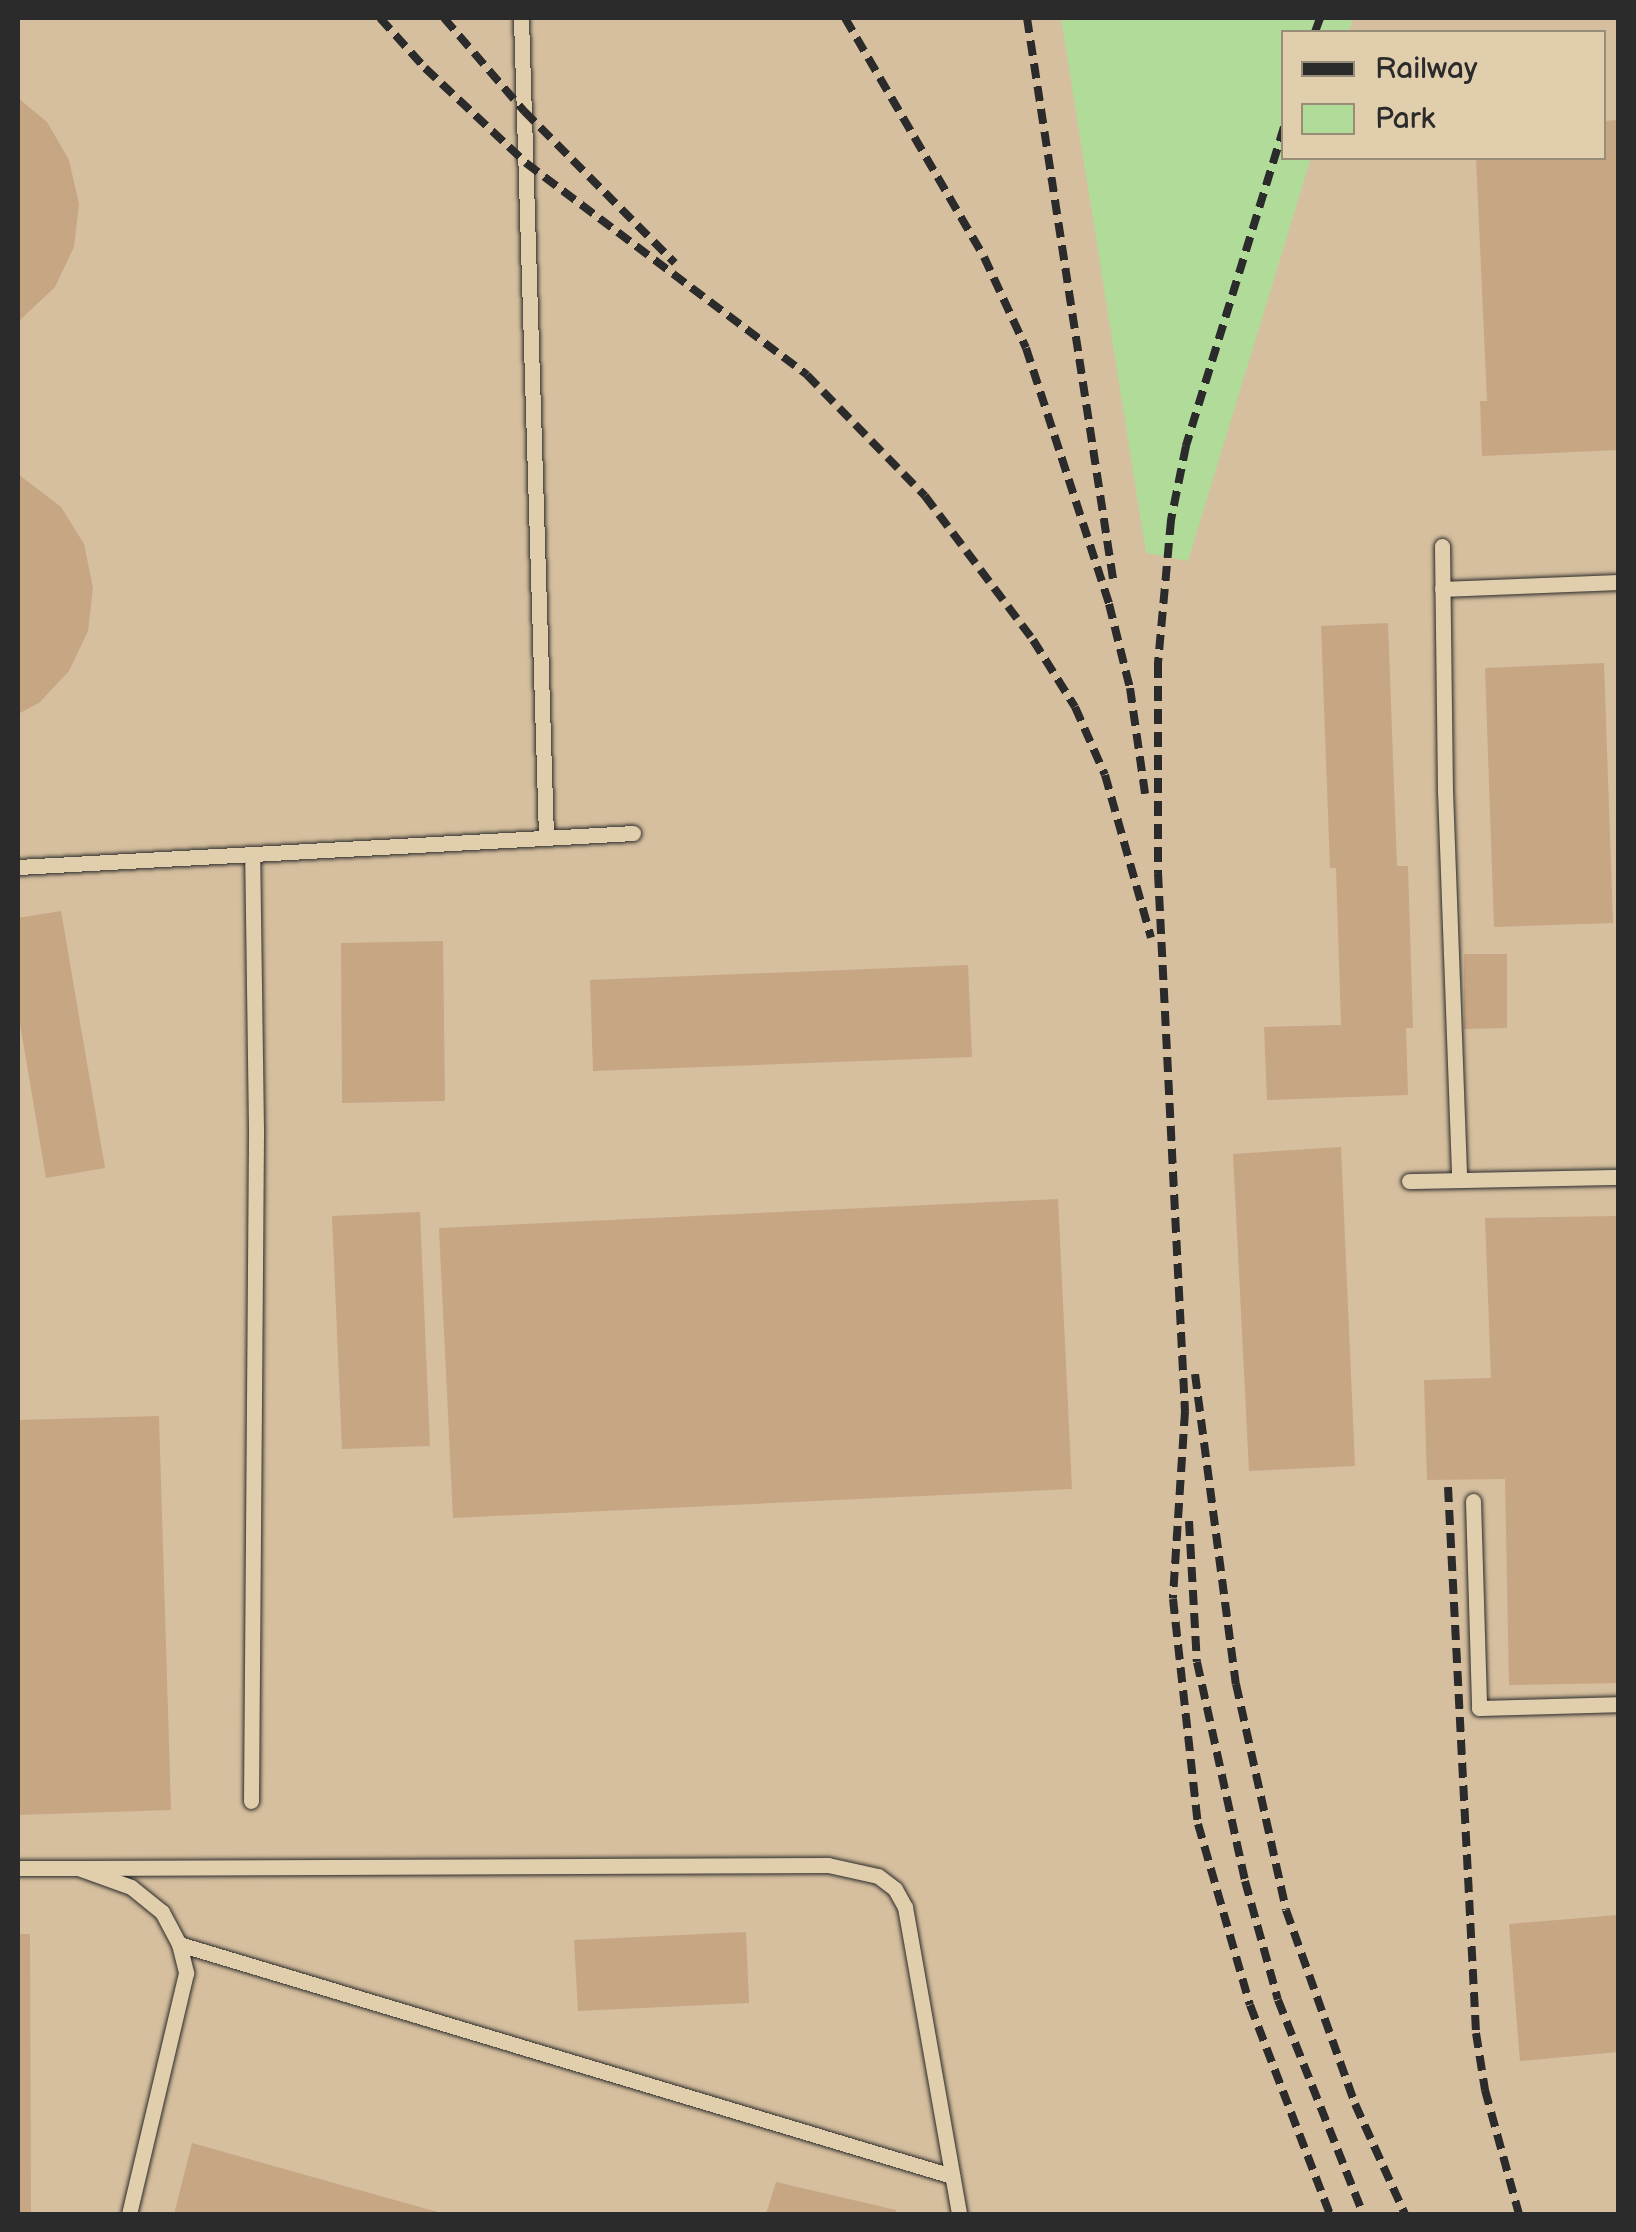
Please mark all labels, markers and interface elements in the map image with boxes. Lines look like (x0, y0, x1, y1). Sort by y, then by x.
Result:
legend (1281, 30, 1606, 160)
text: Railway (1375, 51, 1477, 87)
text: Park (1375, 101, 1435, 137)

